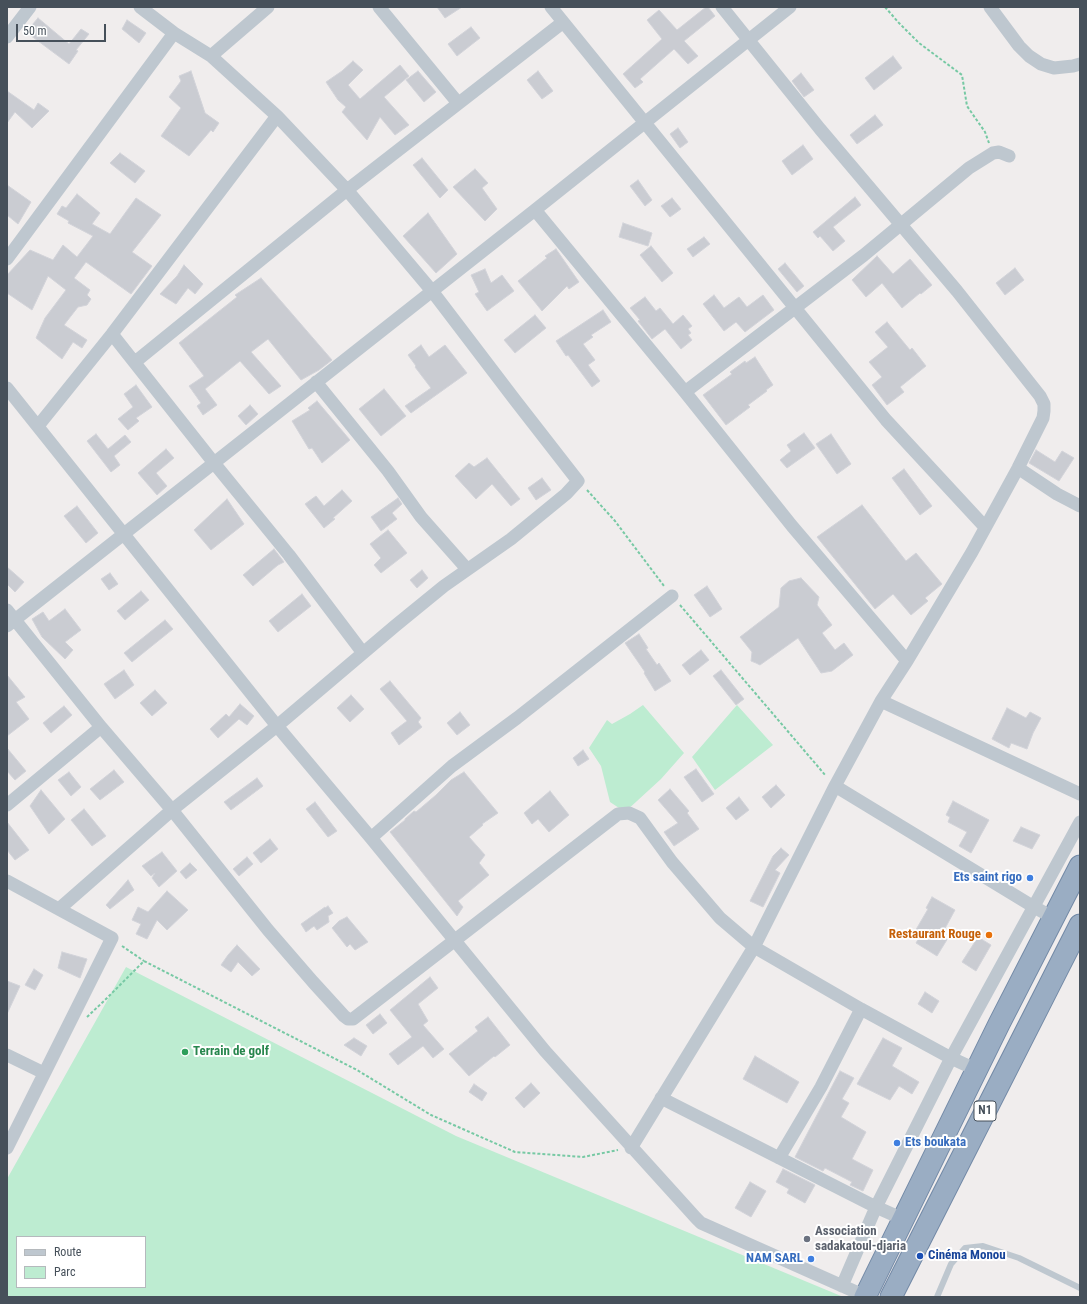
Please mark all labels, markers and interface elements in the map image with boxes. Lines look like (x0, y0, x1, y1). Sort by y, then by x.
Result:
scale bar (18, 16, 108, 42)
text: 50 m (23, 24, 47, 38)
place label: Ets saint rigo (953, 870, 1022, 886)
marker: Ets saint rigo (1025, 873, 1035, 883)
place label: Restaurant Rouge (889, 927, 981, 943)
marker: Restaurant Rouge (984, 930, 994, 940)
place label: Terrain de golf (193, 1044, 269, 1060)
marker: Terrain de golf (180, 1047, 190, 1057)
road number: N1 (974, 1101, 996, 1121)
place label: Ets boukata (905, 1135, 966, 1151)
marker: Ets boukata (892, 1138, 902, 1148)
place label: Association sadakatoul-djaria (815, 1224, 906, 1255)
marker: Association sadakatoul-djaria (802, 1234, 812, 1244)
legend (16, 1236, 146, 1288)
text: Route (54, 1245, 81, 1259)
place label: Cinéma Monou (928, 1248, 1006, 1264)
place label: NAM SARL (746, 1251, 803, 1267)
marker: Cinéma Monou (915, 1251, 925, 1261)
marker: NAM SARL (806, 1254, 816, 1264)
text: Parc (54, 1265, 75, 1279)

